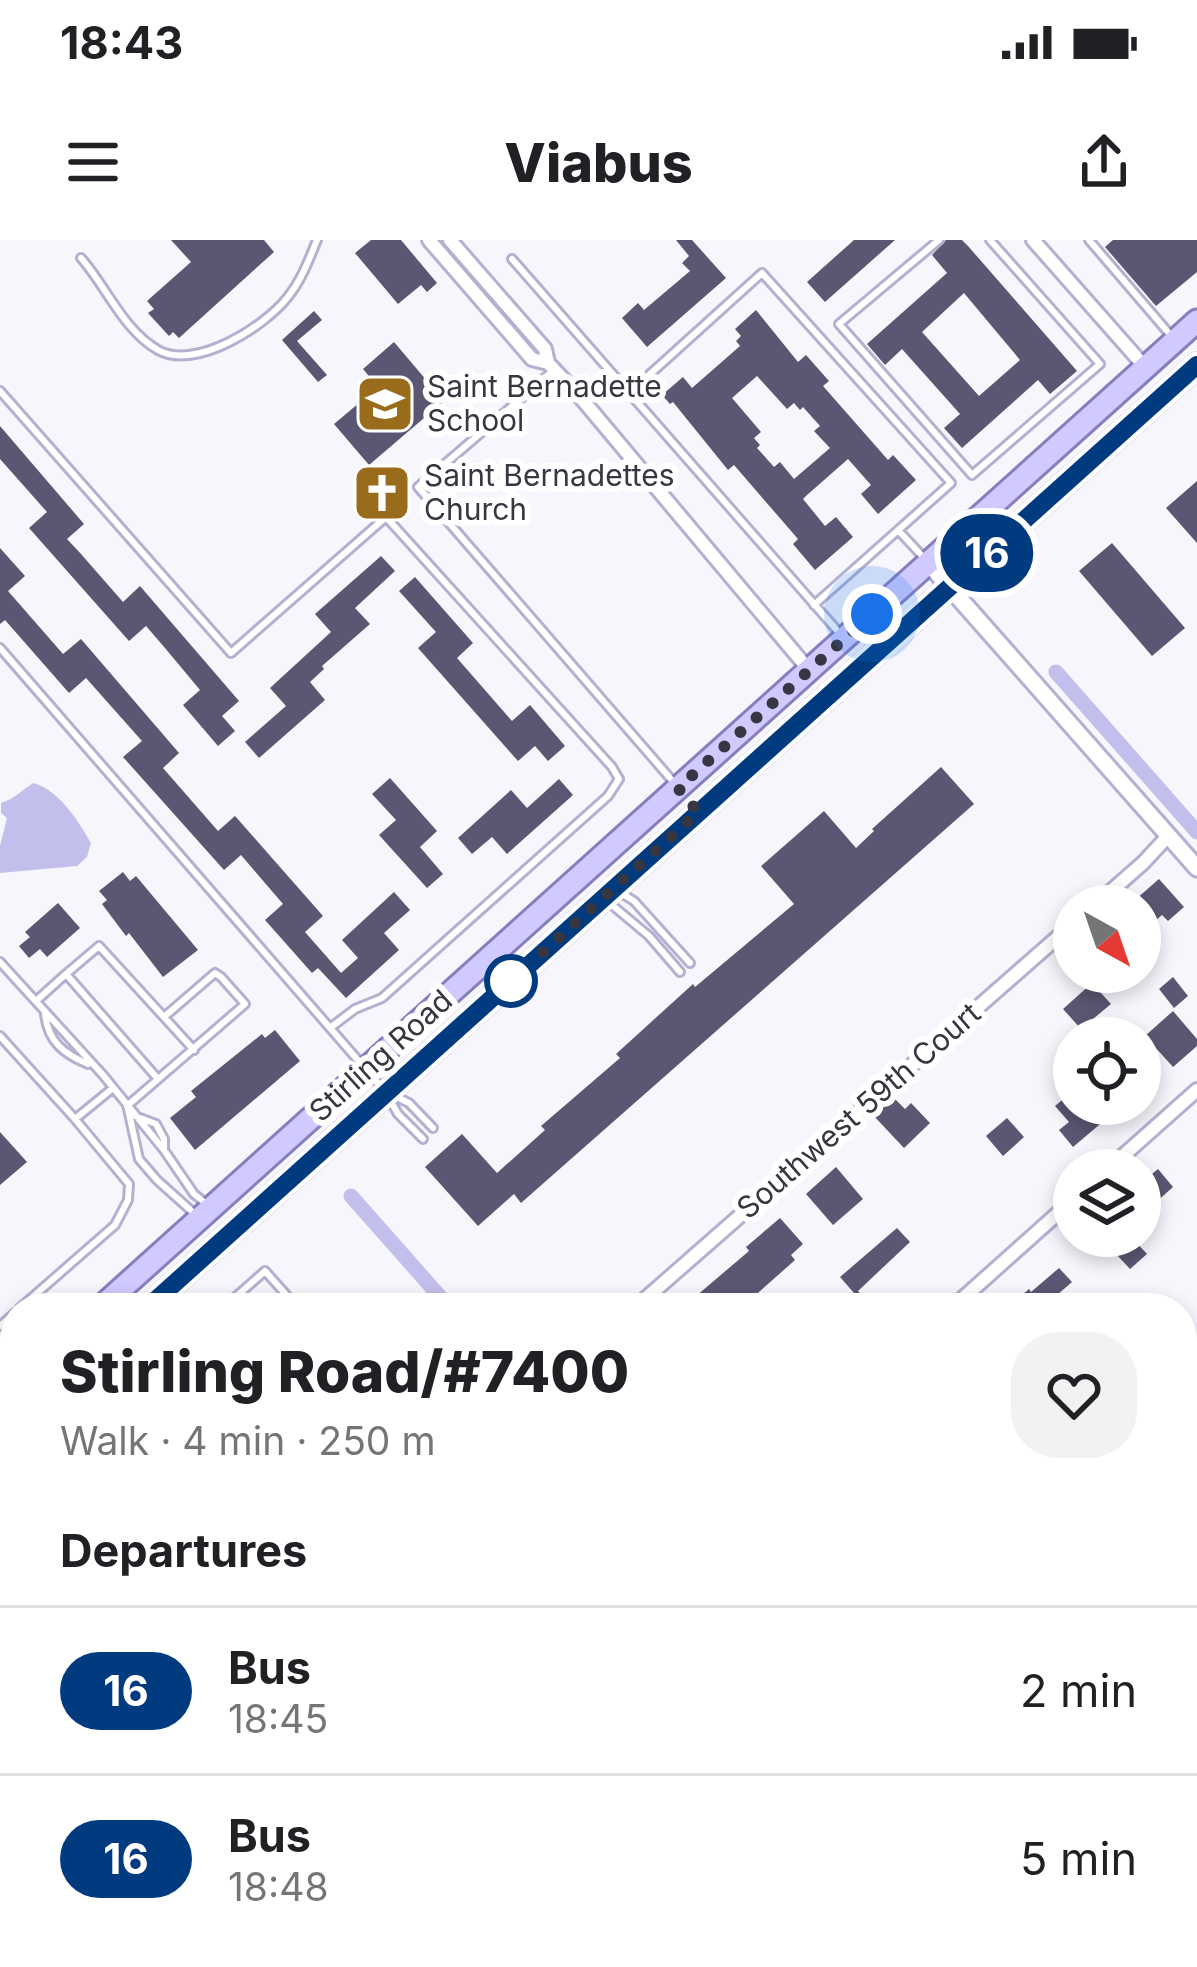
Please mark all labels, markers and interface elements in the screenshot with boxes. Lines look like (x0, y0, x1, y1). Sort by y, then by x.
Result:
text: 18:43 (60, 15, 183, 70)
icon: menu (60, 129, 126, 195)
icon: share (1071, 129, 1137, 195)
text: Viabus (504, 130, 693, 195)
place label: Saint Bernadette School (427, 368, 662, 438)
school or university icon: Saint Bernadette School (354, 373, 416, 435)
place label: Saint Bernadettes Church (424, 457, 675, 527)
church icon: Saint Bernadettes Church (351, 462, 413, 524)
line badge: 16 (933, 514, 1041, 592)
text: 16 (964, 527, 1010, 578)
your location (842, 584, 902, 644)
north arrow (1053, 885, 1161, 993)
map controls (1053, 885, 1161, 1257)
unlabelled marker (486, 956, 536, 1006)
street label: Stirling Road (302, 982, 459, 1129)
street label: Southwest 59th Court (729, 995, 988, 1226)
button: locate (1053, 1017, 1161, 1125)
button: layers (1053, 1149, 1161, 1257)
button: heart (1011, 1332, 1137, 1458)
text: Stirling Road/#7400 (60, 1337, 629, 1406)
text: Walk · 4 min · 250 m (60, 1417, 436, 1464)
text: Departures (60, 1523, 307, 1578)
text: Bus (228, 1640, 311, 1695)
text: 2 min (1020, 1663, 1137, 1718)
text: 16 (103, 1665, 149, 1716)
text: 18:45 (228, 1695, 328, 1742)
text: Bus (228, 1808, 311, 1863)
text: 5 min (1020, 1831, 1137, 1886)
text: 16 (103, 1833, 149, 1884)
text: 18:48 (228, 1863, 329, 1910)

